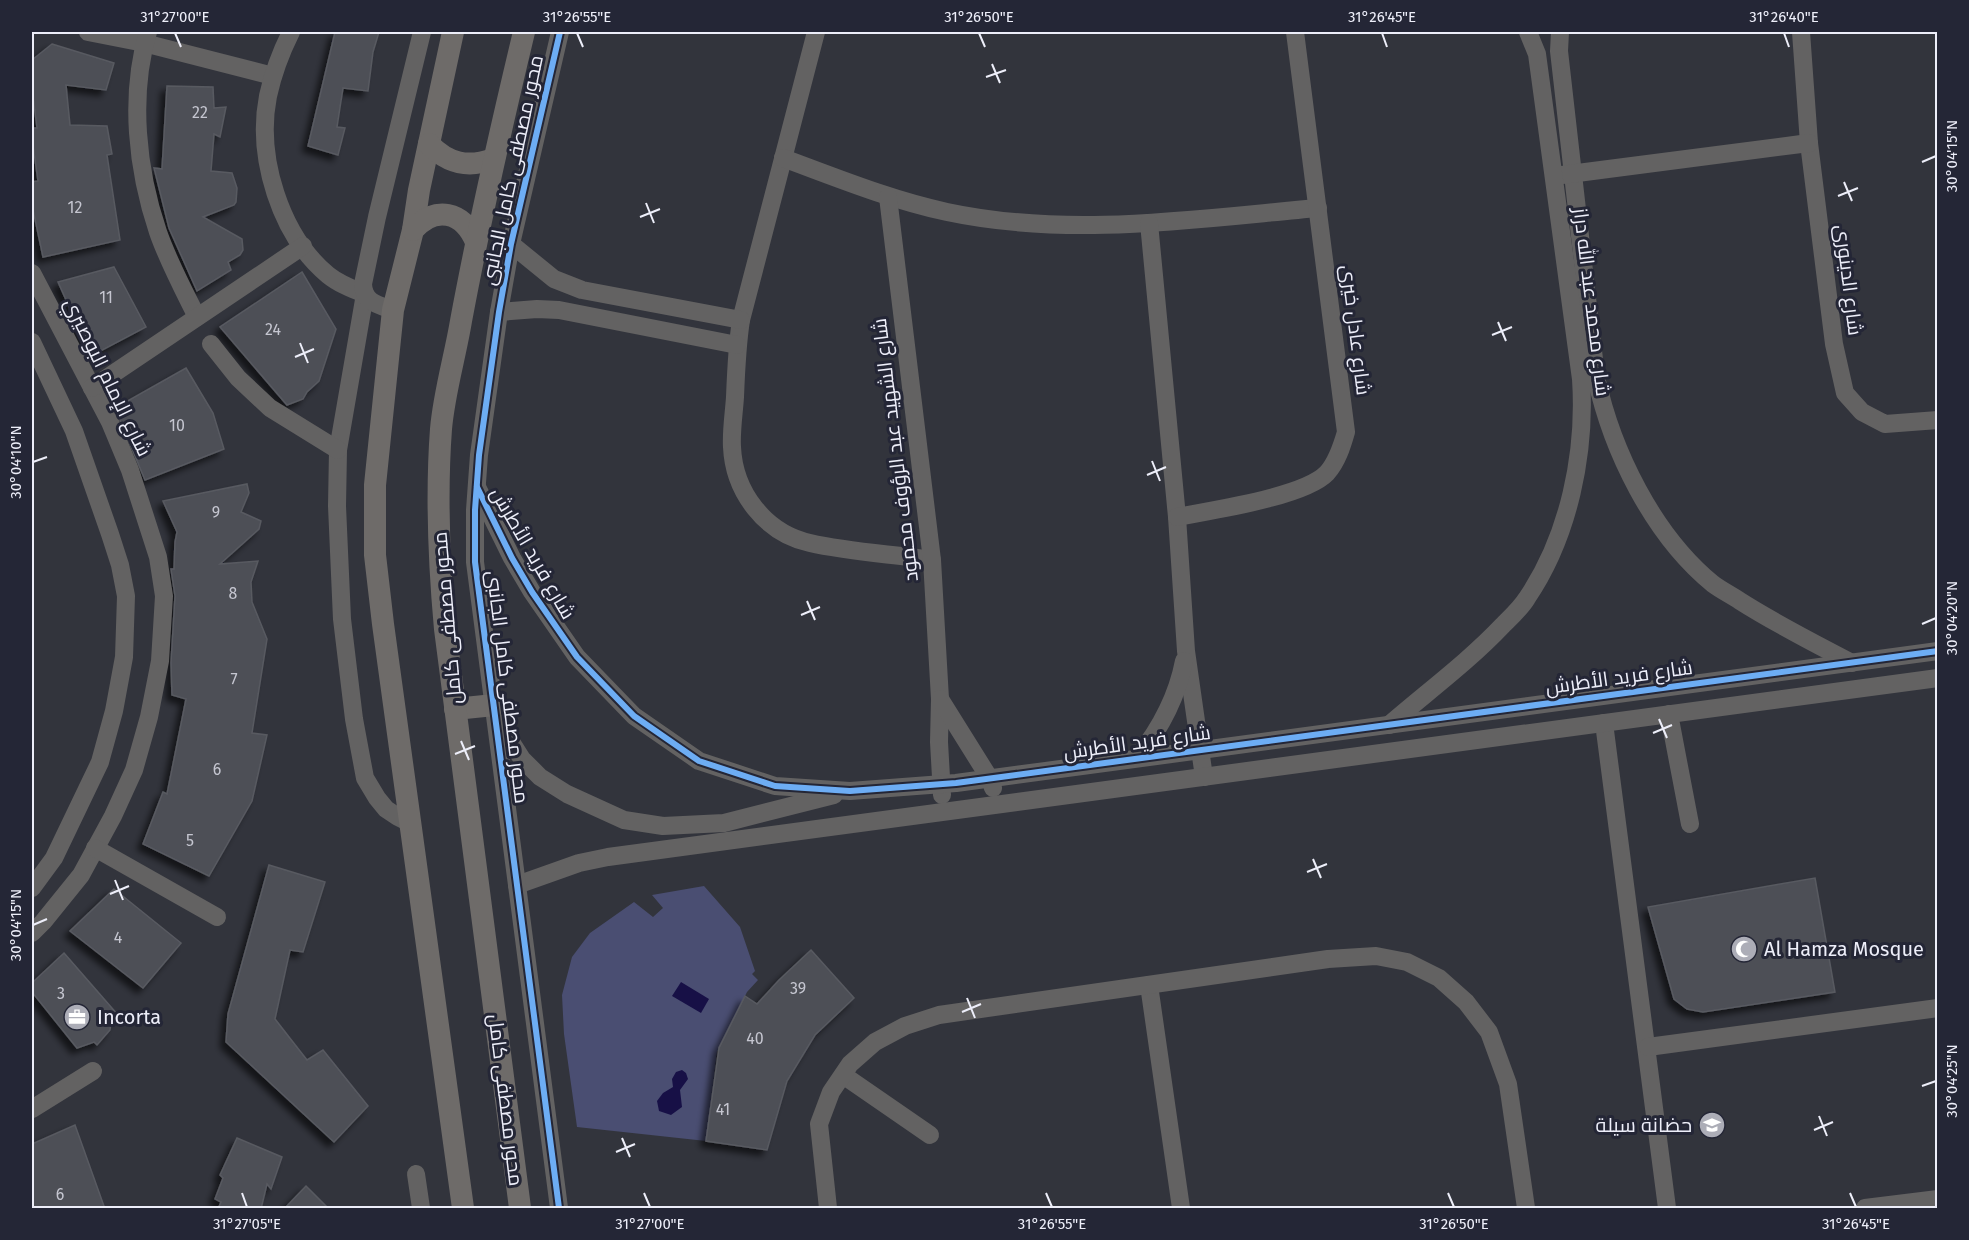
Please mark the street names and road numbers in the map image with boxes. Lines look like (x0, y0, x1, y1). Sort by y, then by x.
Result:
street label: محور مصطفى كامل الجانبى (476, 53, 549, 287)
street label: شارع محمد عبد الله دراز (1566, 205, 1616, 398)
street label: شارع الدينورى (1828, 223, 1868, 337)
street label: شارع عادل خيرى (1334, 264, 1376, 397)
street label: شارع الإمام البوصيري (56, 294, 157, 462)
street label: شارع الشهيد عبد الرؤوف محمود (867, 317, 925, 583)
street label: شارع فريد الأطرش (484, 483, 581, 624)
street label: محور مصطفى كامل (428, 531, 467, 705)
street label: محور مصطفى كامل الجانبى (481, 569, 534, 805)
street label: شارع فريد الأطرش (1544, 655, 1694, 701)
street label: شارع فريد الأطرش (1062, 720, 1212, 766)
street label: محور مصطفى كامل (483, 1013, 528, 1187)

